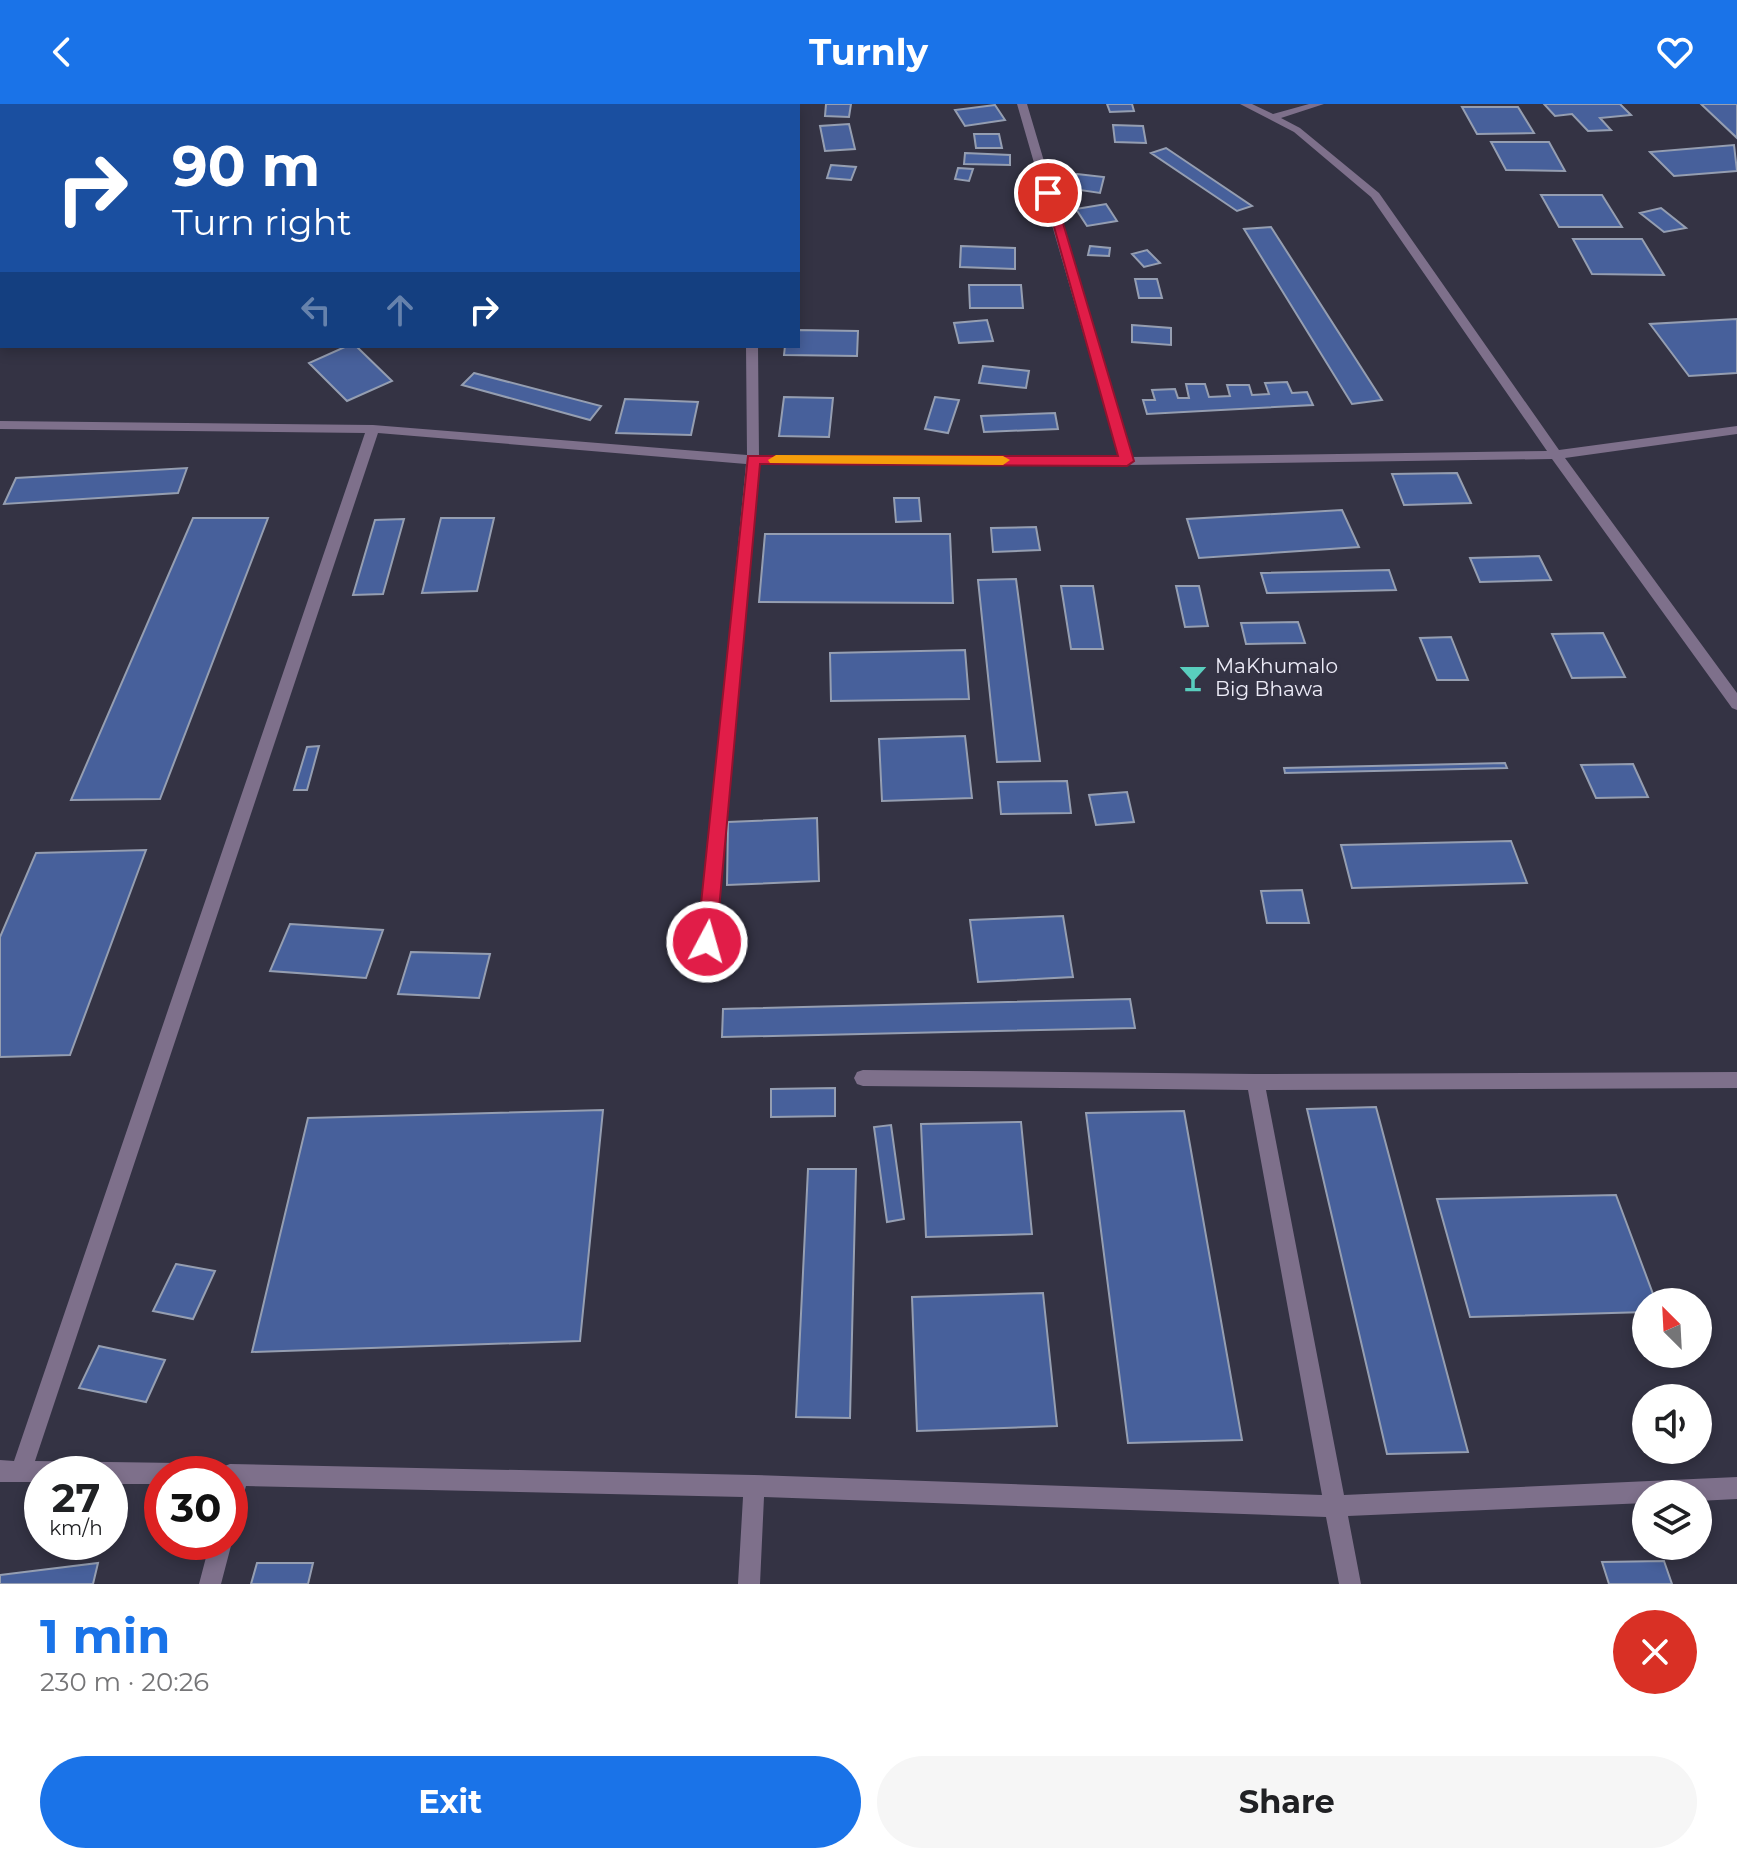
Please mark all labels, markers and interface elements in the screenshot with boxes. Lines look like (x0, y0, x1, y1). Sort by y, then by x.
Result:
icon: back (40, 30, 84, 74)
text: Turnly (809, 30, 928, 74)
icon: heart (1653, 30, 1697, 74)
text: 90 m (172, 132, 320, 200)
icon: right (40, 136, 144, 240)
pin (1014, 159, 1082, 227)
icon: arrive (1026, 171, 1070, 215)
text: Turn right (172, 200, 352, 244)
icon: left (294, 288, 338, 332)
icon: ahead (378, 288, 422, 332)
icon: right (462, 288, 506, 332)
place label: MaKhumalo Big Bhawa (1215, 654, 1338, 701)
bar icon: MaKhumalo Big Bhawa (1178, 663, 1208, 693)
position arrow (665, 900, 749, 984)
north arrow (1632, 1288, 1712, 1368)
map controls (1632, 1288, 1712, 1560)
button: sound (1632, 1384, 1712, 1464)
speed limit sign: 30 (144, 1456, 248, 1560)
text: 27 (52, 1473, 100, 1522)
button: layers (1632, 1480, 1712, 1560)
text: km/h (49, 1516, 103, 1540)
text: 1 min (40, 1607, 170, 1665)
button: close (1613, 1610, 1697, 1694)
text: 230 m · 20:26 (40, 1666, 209, 1698)
button: Exit (40, 1756, 861, 1848)
button: Share (877, 1756, 1697, 1848)

